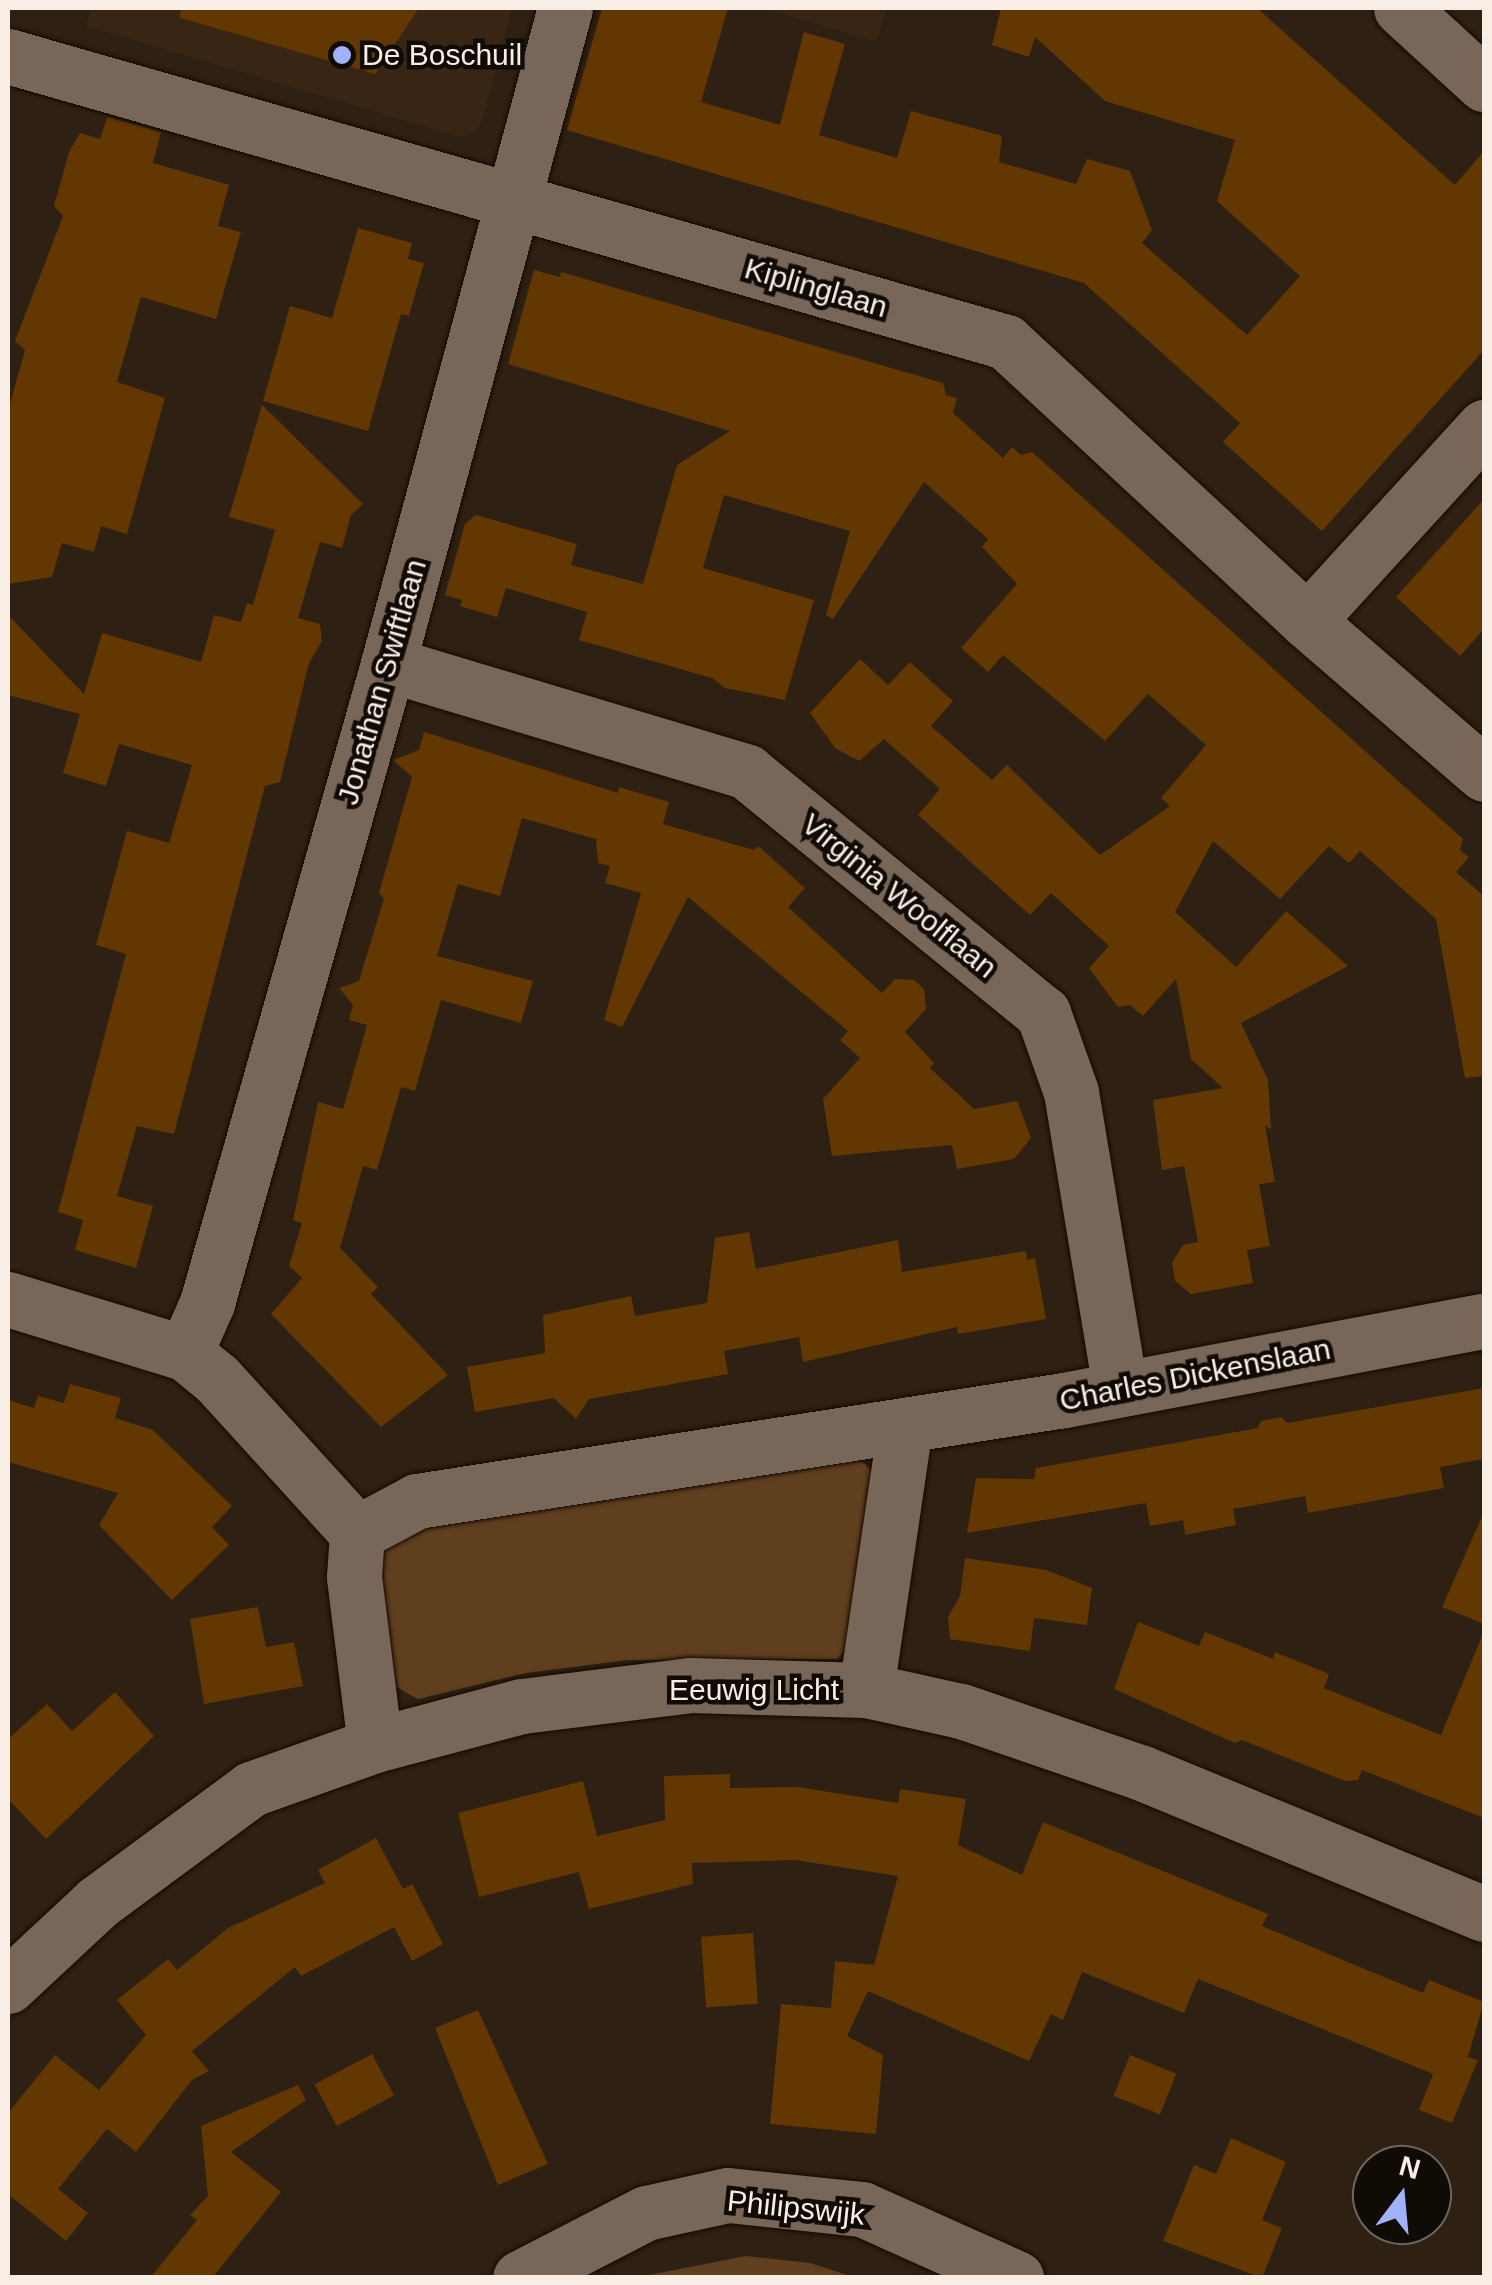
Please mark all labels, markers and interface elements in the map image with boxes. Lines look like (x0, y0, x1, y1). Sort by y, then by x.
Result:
place label: De Boschuil (362, 37, 522, 73)
marker: De Boschuil (331, 44, 353, 66)
street label: Kiplinglaan (740, 250, 892, 326)
street label: Jonathan Swiftlaan (330, 555, 434, 809)
street label: Virginia Woolflaan (794, 806, 1004, 986)
street label: Charles Dickenslaan (1057, 1331, 1333, 1419)
street label: Eeuwig Licht (669, 1672, 839, 1708)
north arrow (1352, 2145, 1452, 2245)
text: N (1396, 2150, 1424, 2185)
street label: Philipswijk (725, 2183, 867, 2233)

